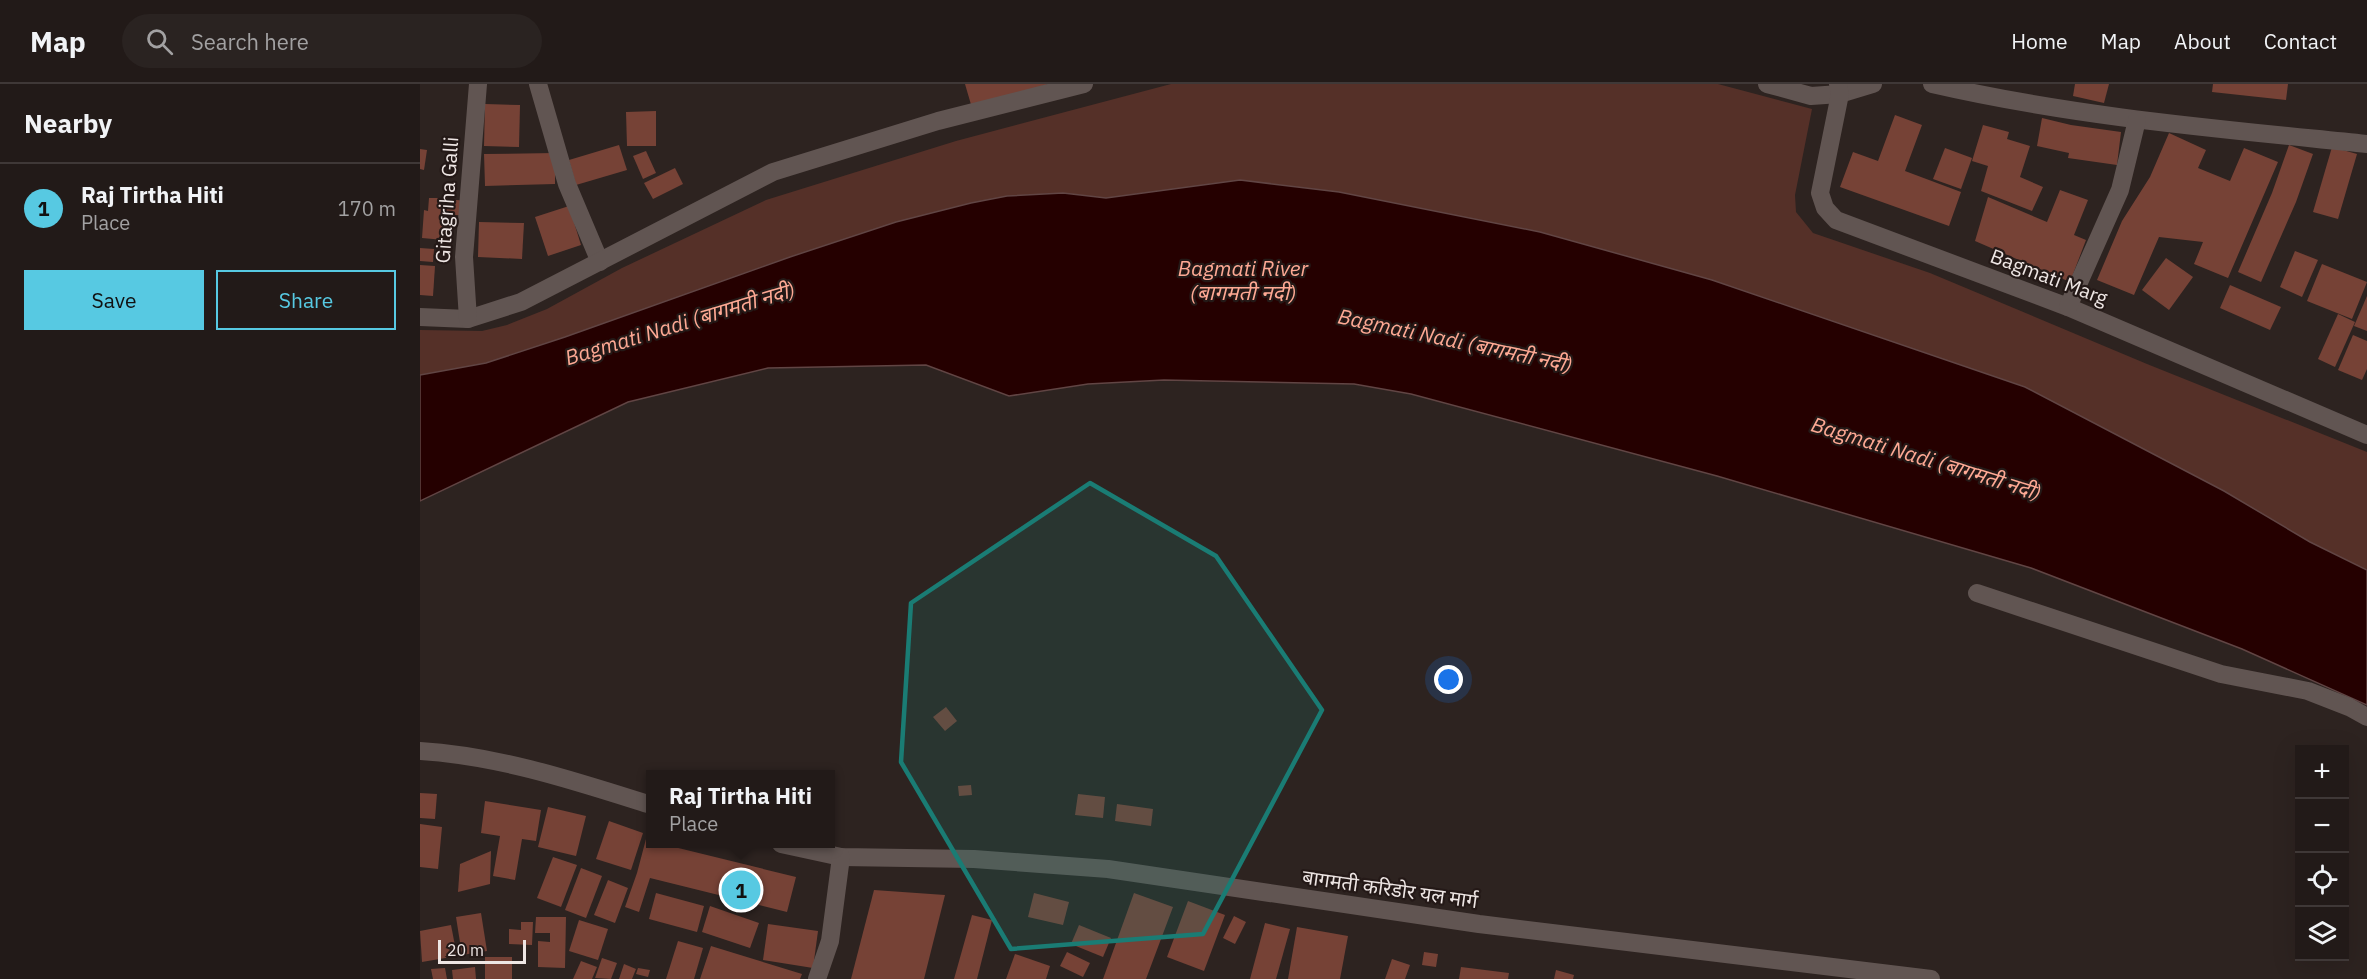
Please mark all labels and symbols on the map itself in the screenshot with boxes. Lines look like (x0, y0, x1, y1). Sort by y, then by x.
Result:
street label: Gitagriha Galli (429, 136, 464, 264)
street label: Bagmati Marg (1987, 242, 2112, 311)
water label: Bagmati River (बागमती नदी) (1178, 254, 1310, 306)
water label: Bagmati Nadi (बागमती नदी) (561, 275, 798, 371)
water label: Bagmati Nadi (बागमती नदी) (1336, 302, 1575, 379)
water label: Bagmati Nadi (बागमती नदी) (1808, 410, 2045, 506)
your location (1434, 665, 1463, 694)
street label: बागमती करिडोर यल मार्ग (1301, 863, 1481, 914)
pin: 1 (722, 868, 760, 912)
scale bar (438, 937, 526, 964)

